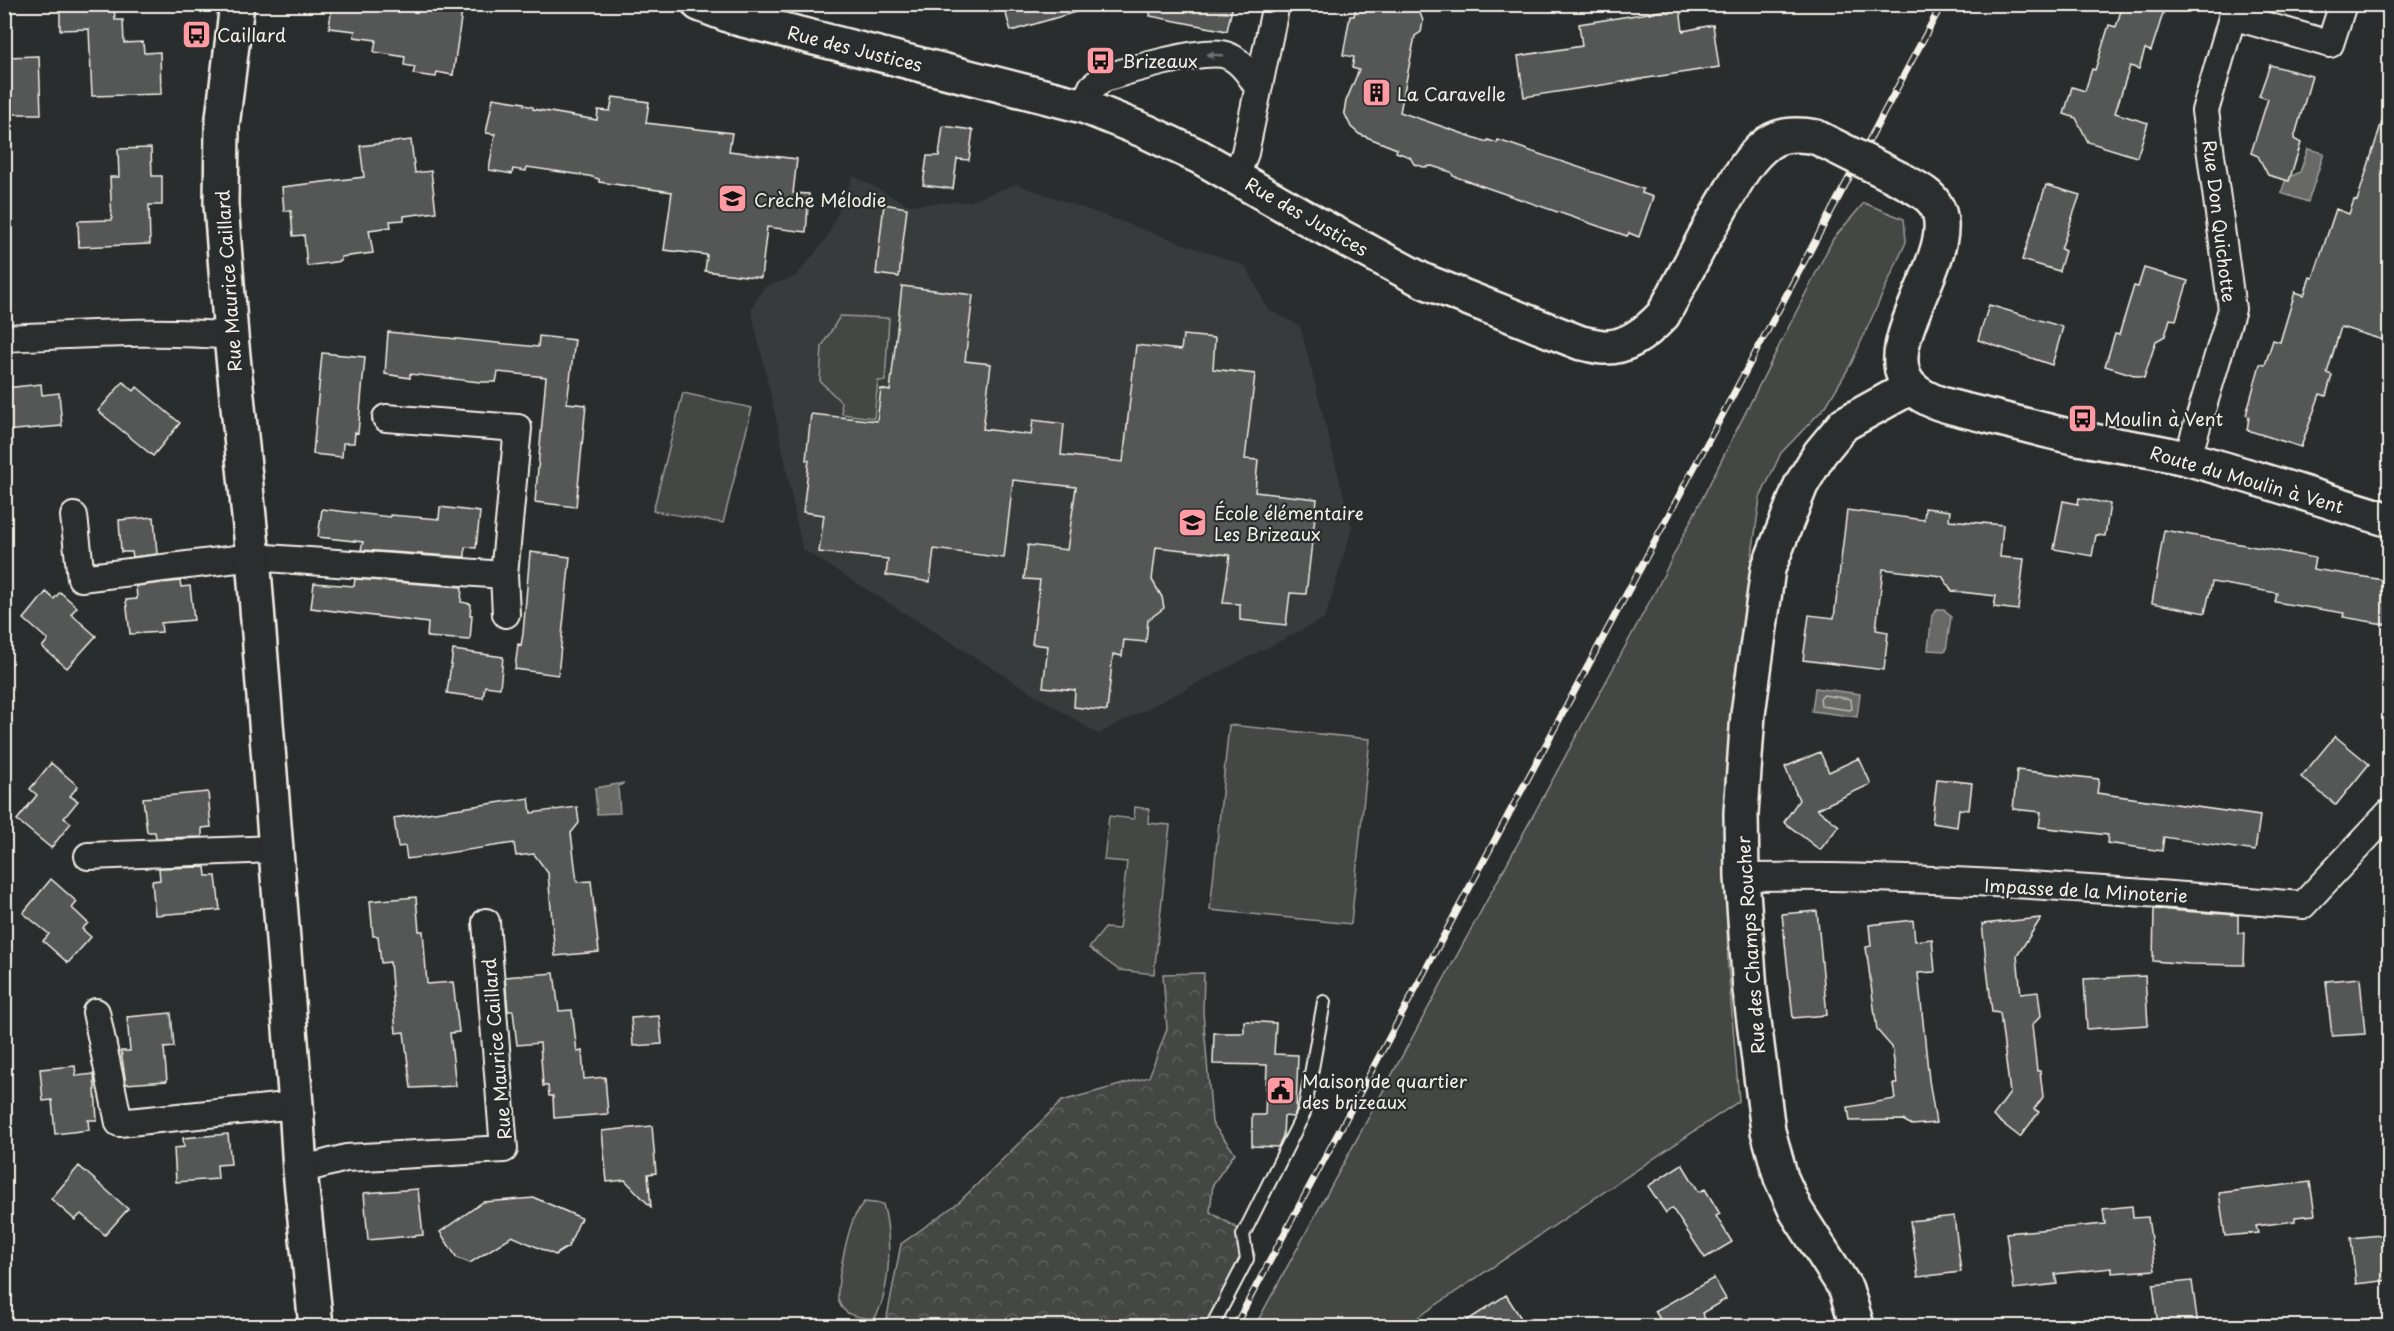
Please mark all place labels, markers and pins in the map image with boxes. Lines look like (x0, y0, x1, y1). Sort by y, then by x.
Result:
bus stop icon: Caillard (180, 18, 212, 50)
place label: Caillard (217, 21, 286, 48)
bus stop icon: Brizeaux (1085, 44, 1117, 76)
place label: Brizeaux (1122, 47, 1198, 74)
building icon: La Caravelle (1360, 77, 1392, 109)
place label: La Caravelle (1397, 80, 1506, 107)
school or university icon: Crèche Mélodie (717, 183, 749, 215)
place label: Crèche Mélodie (754, 186, 886, 213)
bus stop icon: Moulin à Vent (2067, 402, 2099, 434)
place label: Moulin à Vent (2104, 405, 2223, 432)
place label: École élémentaire Les Brizeaux (1214, 499, 1364, 547)
school or university icon: École élémentaire Les Brizeaux (1177, 506, 1209, 538)
place label: Maison de quartier des brizeaux (1302, 1067, 1468, 1115)
public building icon: Maison de quartier des brizeaux (1265, 1074, 1297, 1106)

